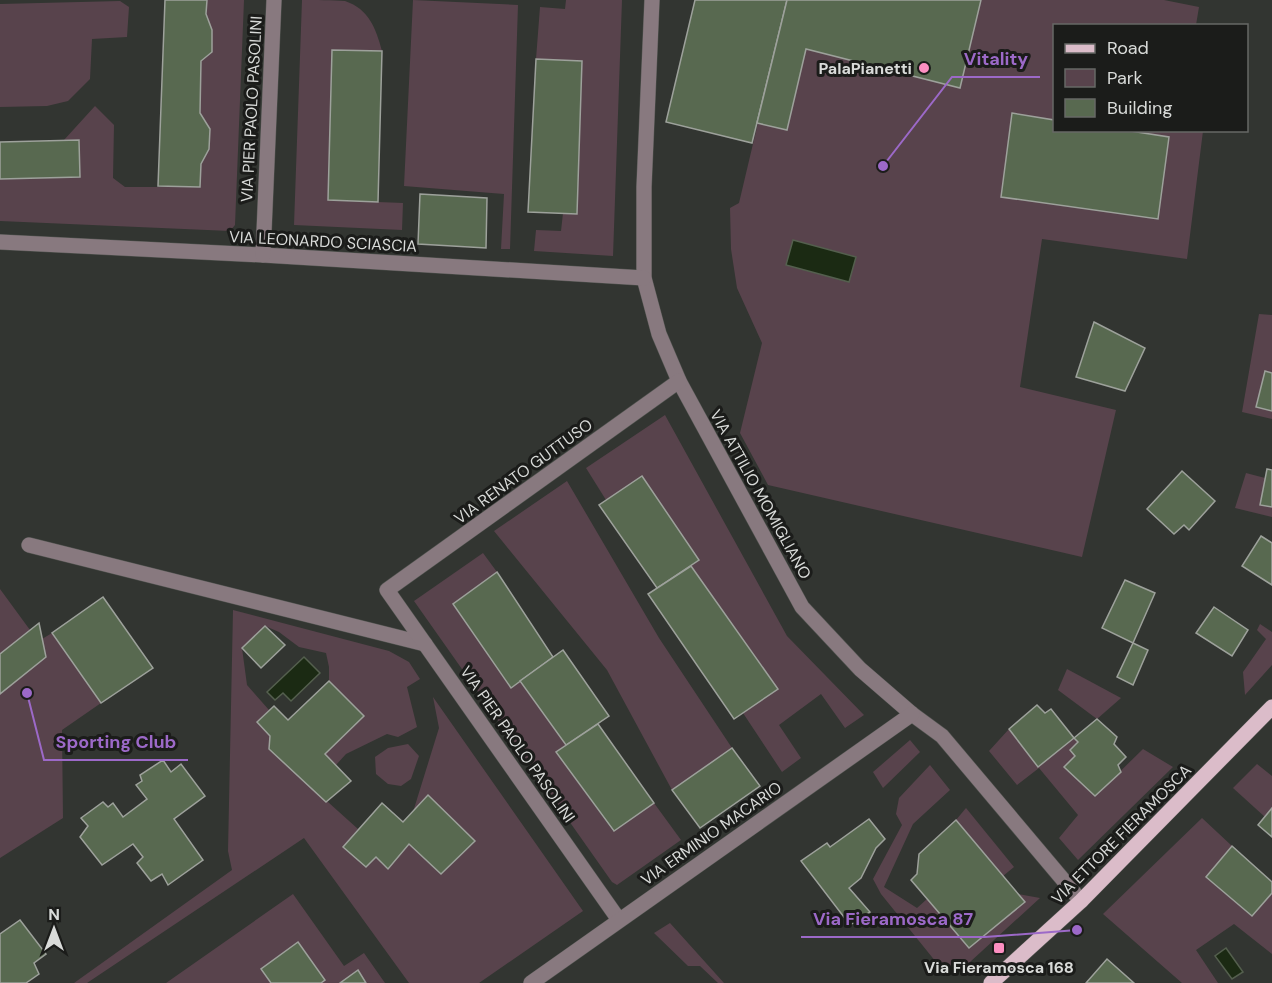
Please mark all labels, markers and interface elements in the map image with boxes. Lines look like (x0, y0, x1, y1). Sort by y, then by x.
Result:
street label: VIA PIER PAOLO PASOLINI (236, 15, 267, 203)
legend (1053, 24, 1248, 132)
text: Road (1107, 36, 1149, 60)
callout: Vitality (952, 41, 1040, 77)
text: Vitality (964, 47, 1028, 71)
place label: PalaPianetti (818, 58, 912, 79)
marker: PalaPianetti (917, 61, 931, 75)
text: Park (1107, 66, 1143, 90)
text: Building (1107, 96, 1172, 120)
street label: VIA LEONARDO SCIASCIA (228, 226, 418, 257)
street label: VIA ATTILIO MOMIGLIANO (705, 406, 816, 583)
street label: VIA RENATO GUTTUSO (450, 414, 597, 529)
street label: VIA PIER PAOLO PASOLINI (455, 662, 580, 827)
callout: Sporting Club (44, 724, 188, 760)
text: Sporting Club (56, 730, 176, 754)
street label: VIA ETTORE FIERAMOSCA (1047, 760, 1196, 909)
street label: VIA ERMINIO MACARIO (637, 777, 786, 890)
north arrow (24, 899, 84, 959)
callout: Via Fieramosca 87 (801, 901, 985, 937)
text: N (48, 904, 60, 925)
text: Via Fieramosca 87 (813, 907, 973, 931)
marker: Via Fieramosca 168 (992, 941, 1006, 955)
place label: Via Fieramosca 168 (924, 957, 1074, 978)

